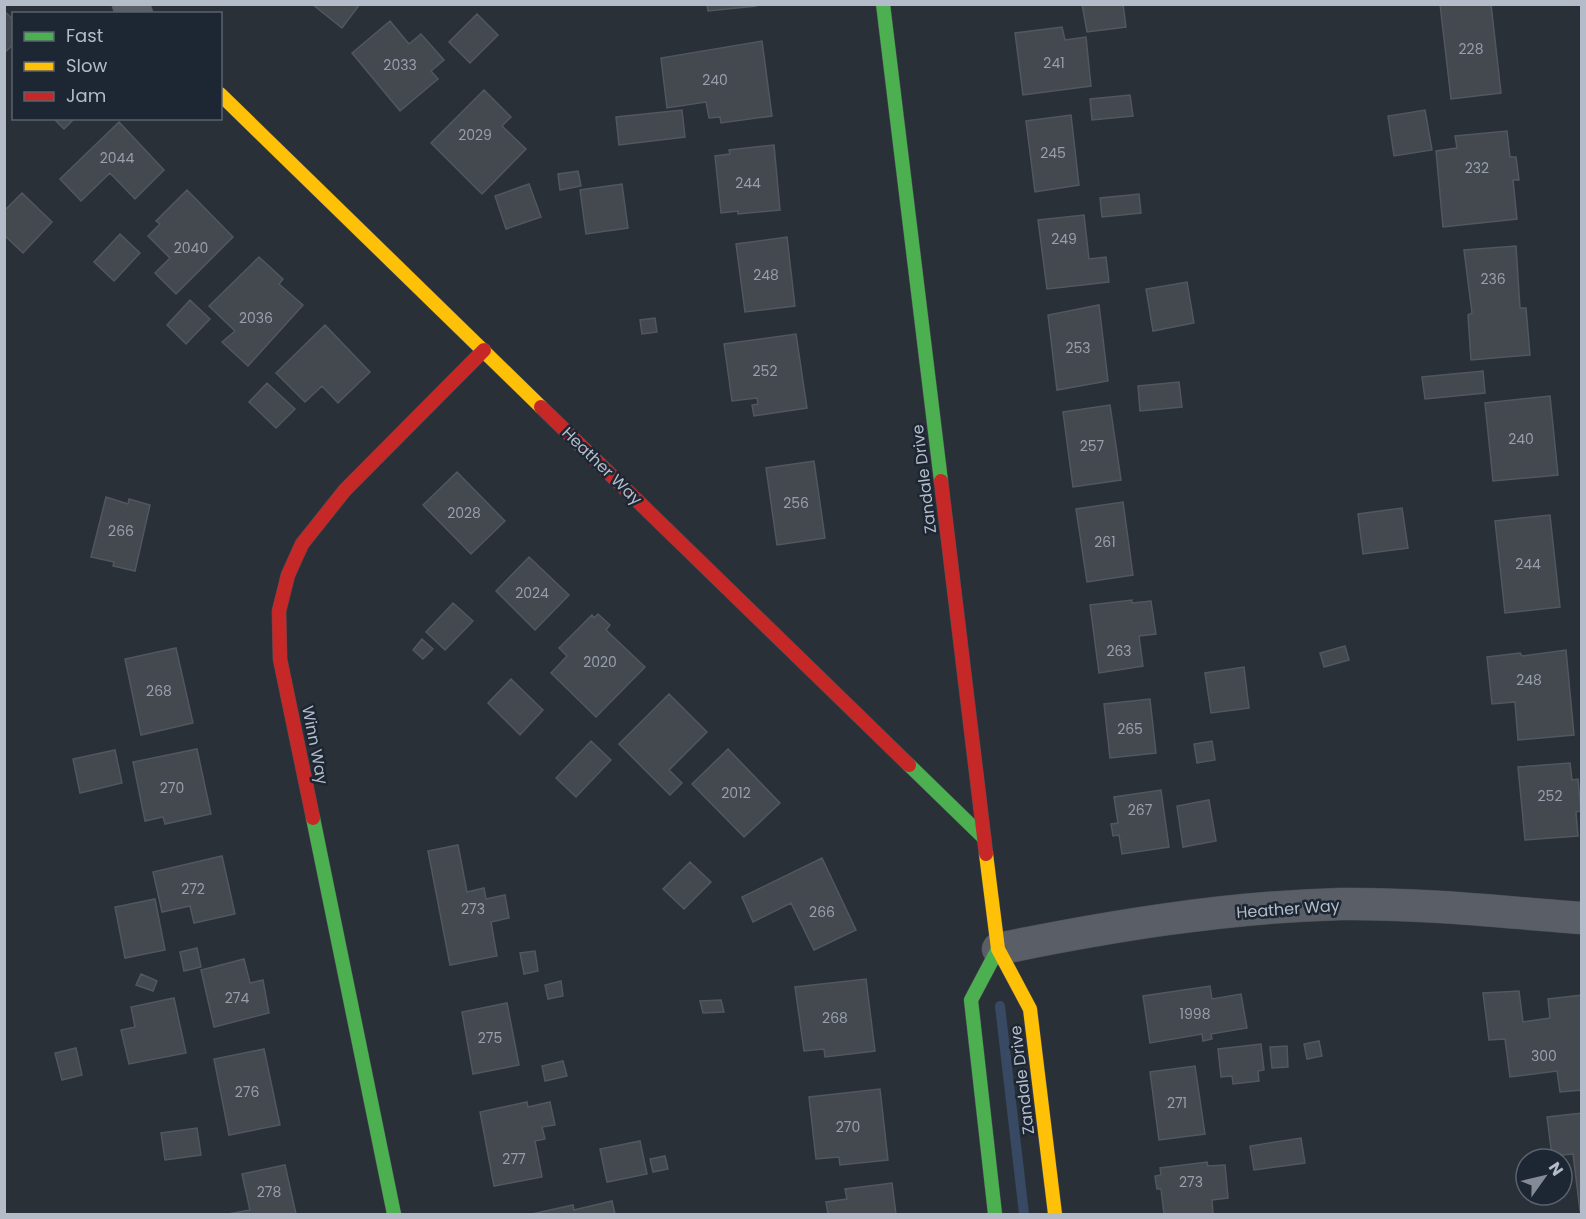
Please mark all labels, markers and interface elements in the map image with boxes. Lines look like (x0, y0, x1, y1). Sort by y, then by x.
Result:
legend (12, 12, 222, 120)
text: Fast (66, 23, 103, 48)
house number: 228 (1459, 39, 1484, 59)
text: Slow (66, 53, 108, 78)
house number: 241 (1043, 53, 1065, 73)
house number: 2033 (383, 55, 417, 75)
house number: 240 (702, 70, 728, 90)
text: Jam (66, 83, 106, 108)
house number: 2029 (458, 125, 492, 145)
house number: 245 (1040, 143, 1066, 163)
house number: 2044 (100, 148, 134, 168)
house number: 232 (1465, 158, 1489, 178)
house number: 244 (735, 173, 761, 193)
house number: 249 (1051, 229, 1077, 249)
house number: 2040 (174, 238, 208, 258)
house number: 248 (753, 265, 779, 285)
house number: 236 (1480, 269, 1506, 289)
house number: 2036 (239, 308, 273, 328)
house number: 253 (1065, 338, 1091, 358)
house number: 252 (753, 361, 777, 381)
street label: Heather Way (557, 422, 647, 510)
street label: Zandale Drive (906, 423, 942, 535)
house number: 240 (1508, 429, 1534, 449)
house number: 257 (1080, 436, 1105, 456)
house number: 256 (783, 493, 809, 513)
house number: 2028 (447, 503, 481, 523)
house number: 266 (108, 521, 134, 541)
house number: 261 (1094, 532, 1116, 552)
house number: 244 (1515, 554, 1541, 574)
house number: 2024 (515, 583, 549, 603)
house number: 263 (1106, 641, 1132, 661)
house number: 2020 (583, 652, 617, 672)
house number: 248 (1516, 670, 1542, 690)
house number: 268 (146, 681, 172, 701)
street label: Winn Way (296, 704, 334, 786)
house number: 265 (1117, 719, 1143, 739)
house number: 270 (160, 778, 184, 798)
house number: 2012 (721, 783, 751, 803)
house number: 252 (1538, 786, 1562, 806)
house number: 267 (1128, 800, 1153, 820)
house number: 272 (181, 879, 205, 899)
street label: Heather Way (1236, 894, 1340, 924)
house number: 273 (461, 899, 485, 919)
house number: 266 (809, 902, 835, 922)
house number: 274 (225, 988, 249, 1008)
house number: 1998 (1180, 1004, 1211, 1024)
house number: 268 (822, 1008, 848, 1028)
street label: Zandale Drive (1004, 1024, 1040, 1136)
house number: 275 (478, 1028, 502, 1048)
house number: 300 (1531, 1046, 1557, 1066)
house number: 276 (235, 1082, 259, 1102)
house number: 271 (1167, 1093, 1187, 1113)
house number: 270 (836, 1117, 860, 1137)
north arrow (1514, 1147, 1574, 1207)
house number: 277 (502, 1149, 526, 1169)
text: N (1543, 1157, 1569, 1180)
house number: 273 (1179, 1172, 1203, 1192)
house number: 278 (257, 1182, 281, 1202)

